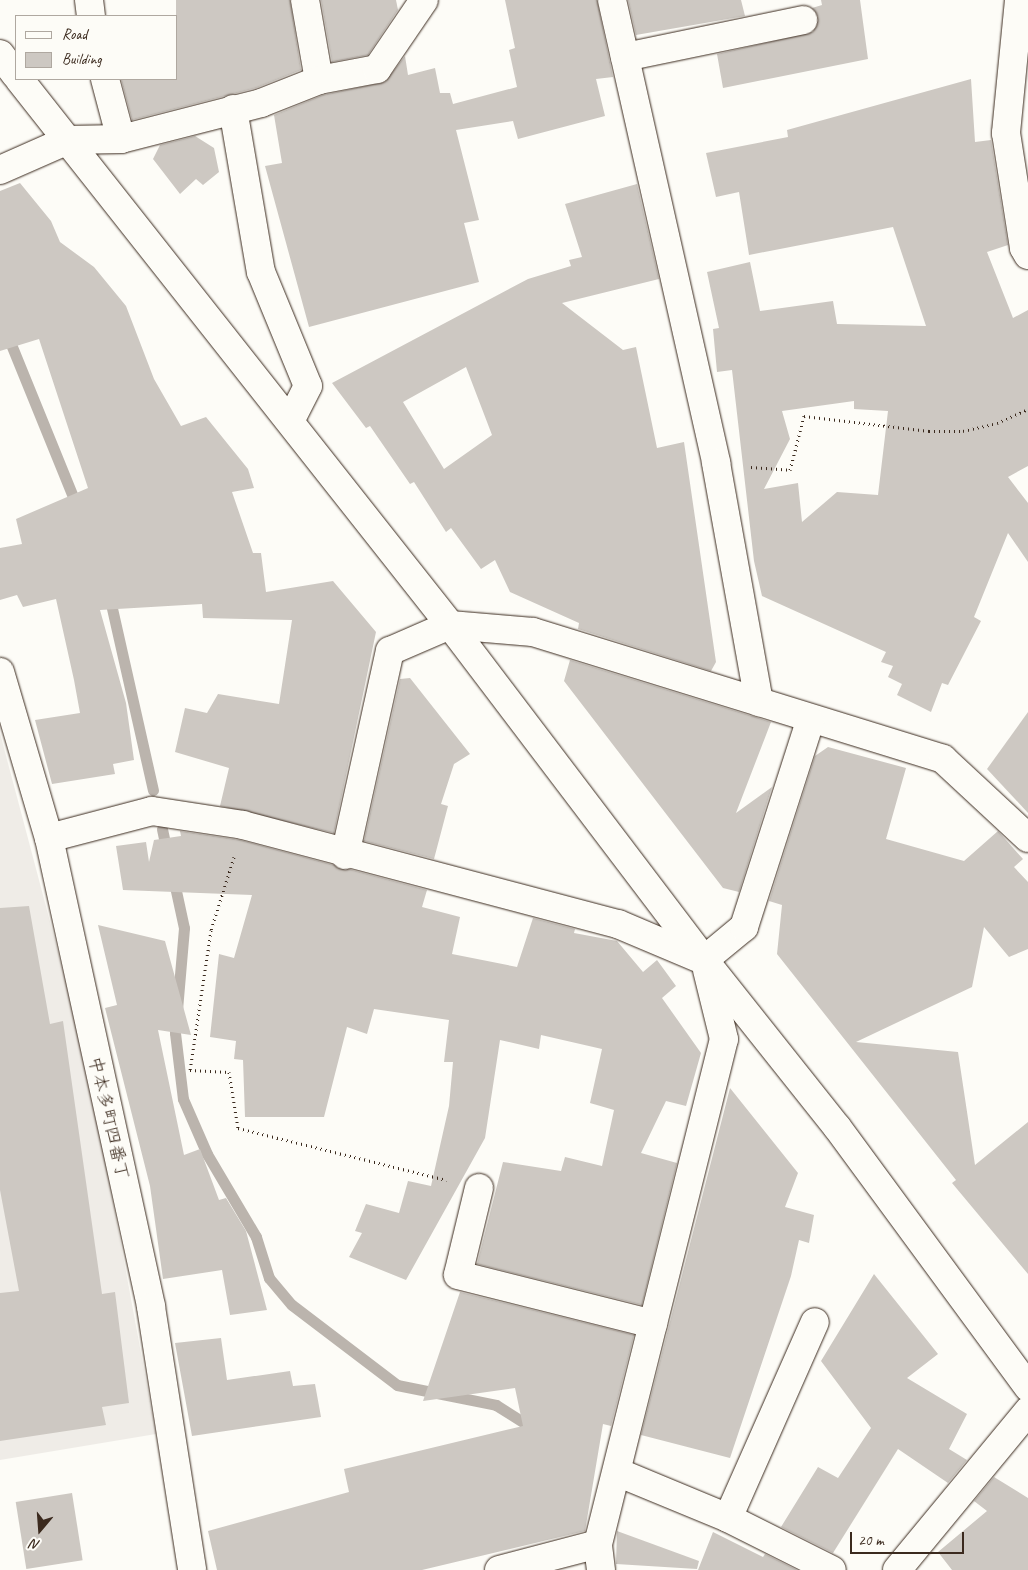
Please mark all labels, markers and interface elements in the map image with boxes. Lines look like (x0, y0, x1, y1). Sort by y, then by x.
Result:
legend (15, 15, 178, 80)
text: Road (62, 25, 87, 44)
text: Building (62, 50, 101, 69)
street label: 中本多町四番丁 (84, 1054, 134, 1182)
north arrow (15, 1505, 65, 1555)
scale bar (853, 1522, 967, 1554)
text: 20 m (858, 1531, 884, 1550)
text: N (28, 1535, 42, 1554)

